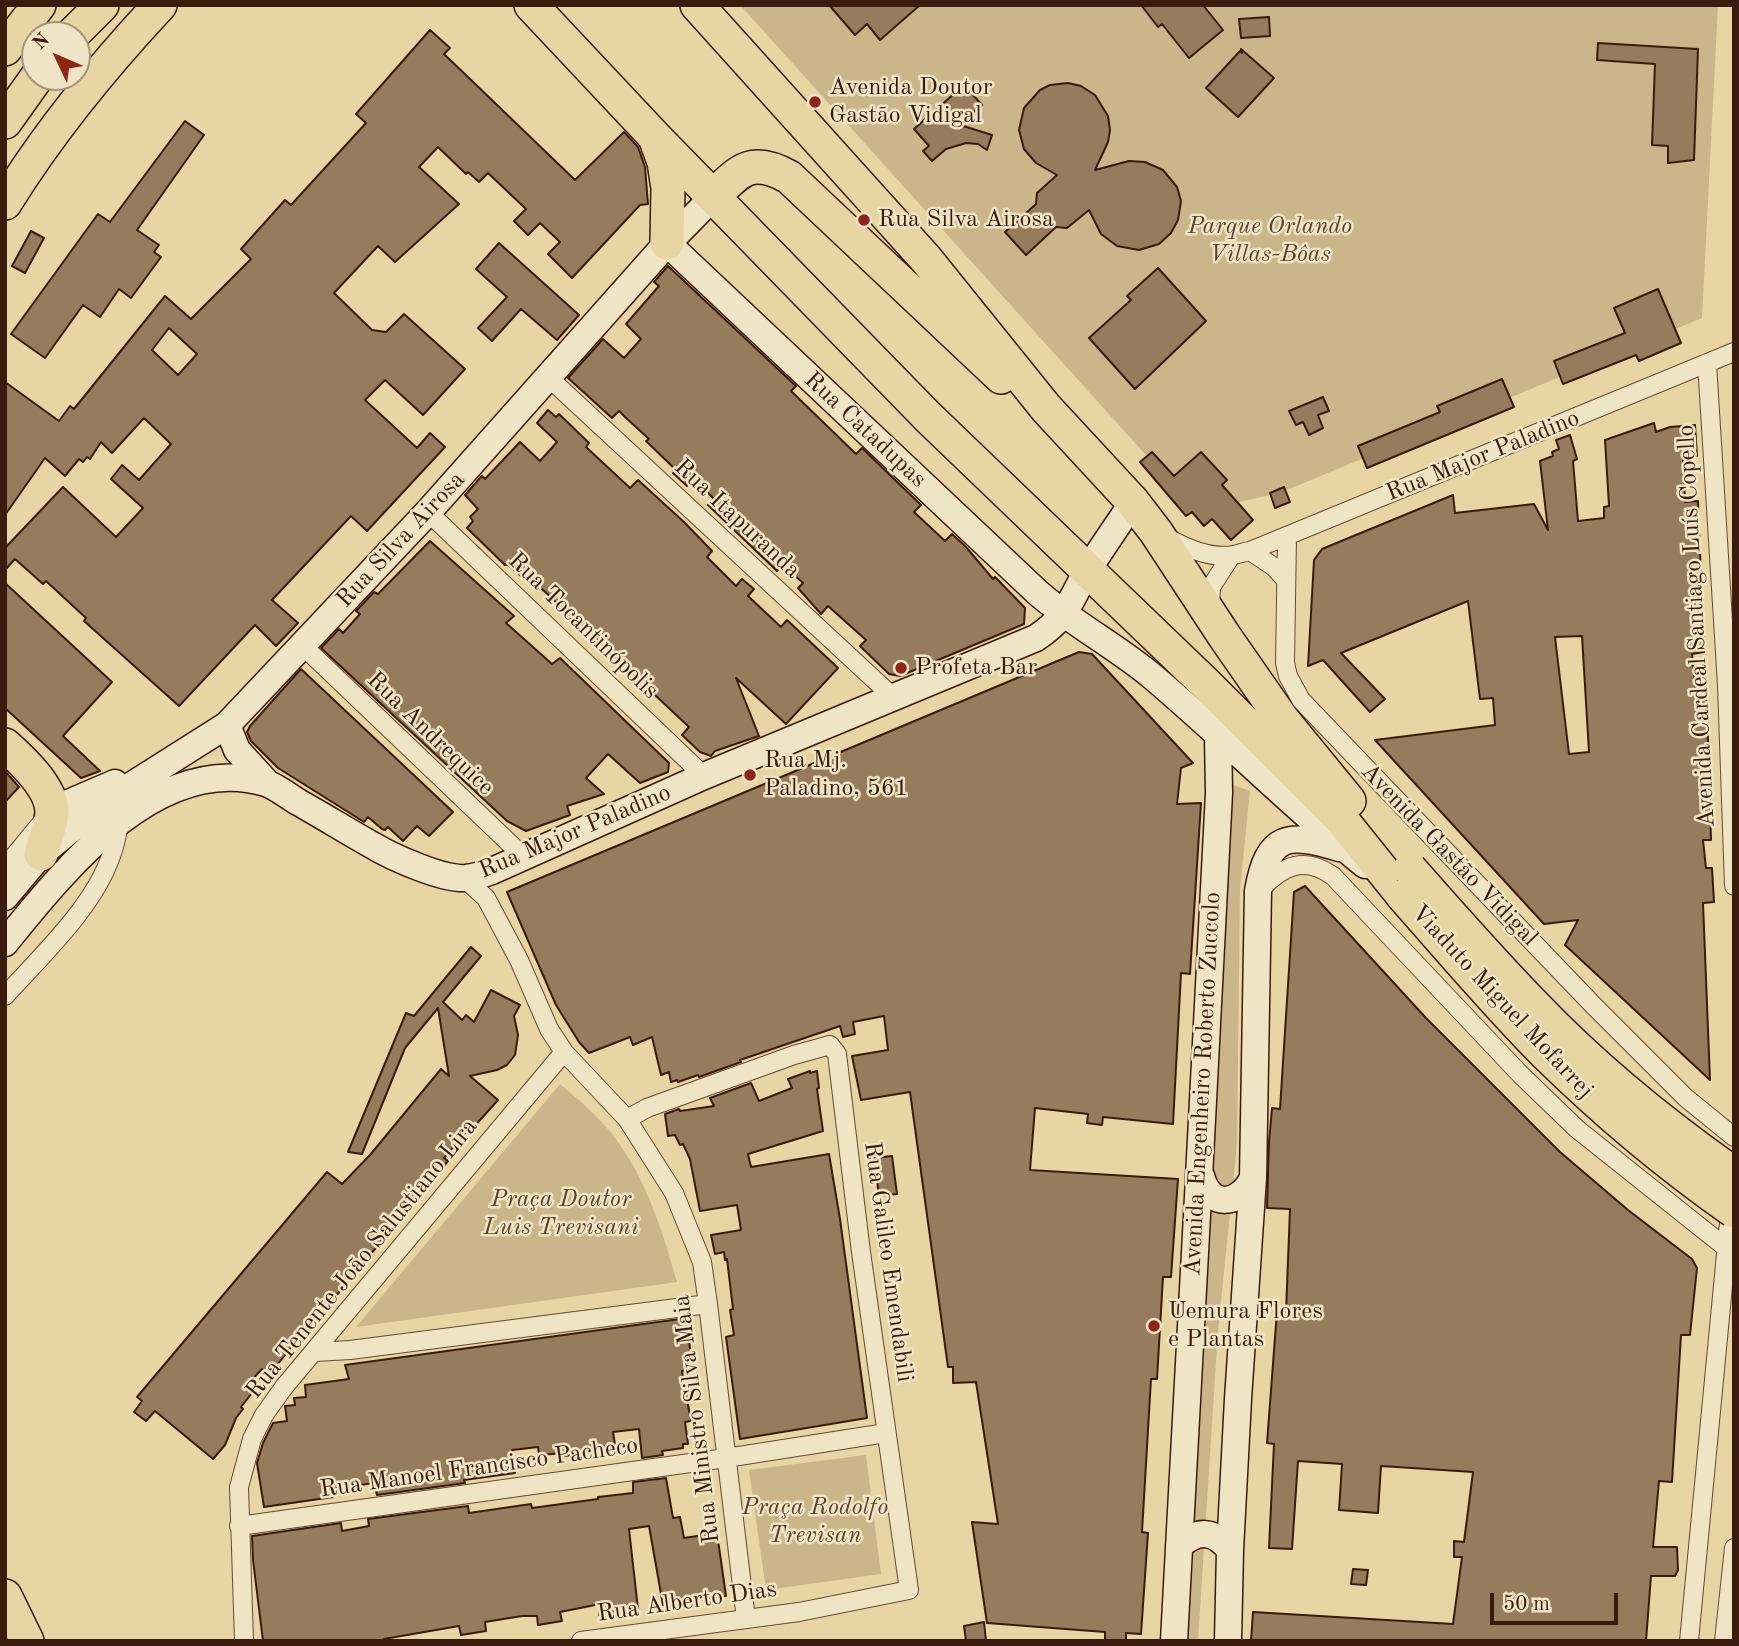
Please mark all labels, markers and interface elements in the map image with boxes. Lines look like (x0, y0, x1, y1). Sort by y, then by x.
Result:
north arrow (21, 21, 91, 91)
text: N (30, 31, 54, 54)
place label: Avenida Doutor Gastão Vidigal (829, 74, 993, 130)
marker: Avenida Doutor Gastão Vidigal (807, 94, 823, 110)
place label: Rua Silva Airosa (878, 206, 1054, 234)
marker: Rua Silva Airosa (856, 212, 872, 228)
park label: Parque Orlando Villas-Bôas (1188, 213, 1352, 269)
street label: Rua Catadupas (798, 366, 932, 494)
street label: Rua Major Paladino (1382, 404, 1584, 508)
street label: Avenida Cardeal Santiago Luís Copello (1672, 424, 1722, 828)
street label: Rua Itapuranda (668, 453, 806, 585)
street label: Rua Silva Airosa (331, 466, 471, 614)
street label: Rua Tocantinópolis (502, 547, 664, 705)
place label: Profeta Bar (915, 654, 1037, 682)
marker: Profeta Bar (893, 660, 909, 676)
street label: Rua Andrequice (360, 666, 500, 802)
place label: Rua Mj. Paladino, 561 (764, 747, 909, 803)
street label: Avenida Gastão Vidigal (1354, 758, 1544, 952)
marker: Rua Mj. Paladino, 561 (742, 767, 758, 783)
street label: Rua Major Paladino (475, 778, 675, 886)
street label: Avenida Engenheiro Roberto Zuccolo (1179, 891, 1227, 1277)
street label: Viaduto Miguel Mofarrej (1405, 899, 1599, 1105)
street label: Rua Tenente João Salustiano Lira (240, 1113, 484, 1405)
street label: Rua Galileo Emendabili (857, 1140, 919, 1384)
park label: Praça Doutor Luis Trevisani (483, 1186, 639, 1242)
street label: Rua Ministro Silva Maia (667, 1293, 727, 1545)
place label: Uemura Flores e Plantas (1168, 1298, 1323, 1354)
marker: Uemura Flores e Plantas (1146, 1318, 1162, 1334)
street label: Rua Manoel Francisco Pacheco (318, 1431, 640, 1505)
park label: Praça Rodolfo Trevisan (742, 1494, 888, 1550)
street label: Rua Alberto Dias (595, 1575, 779, 1629)
scale bar (1494, 1580, 1622, 1624)
text: 50 m (1503, 1594, 1550, 1615)

